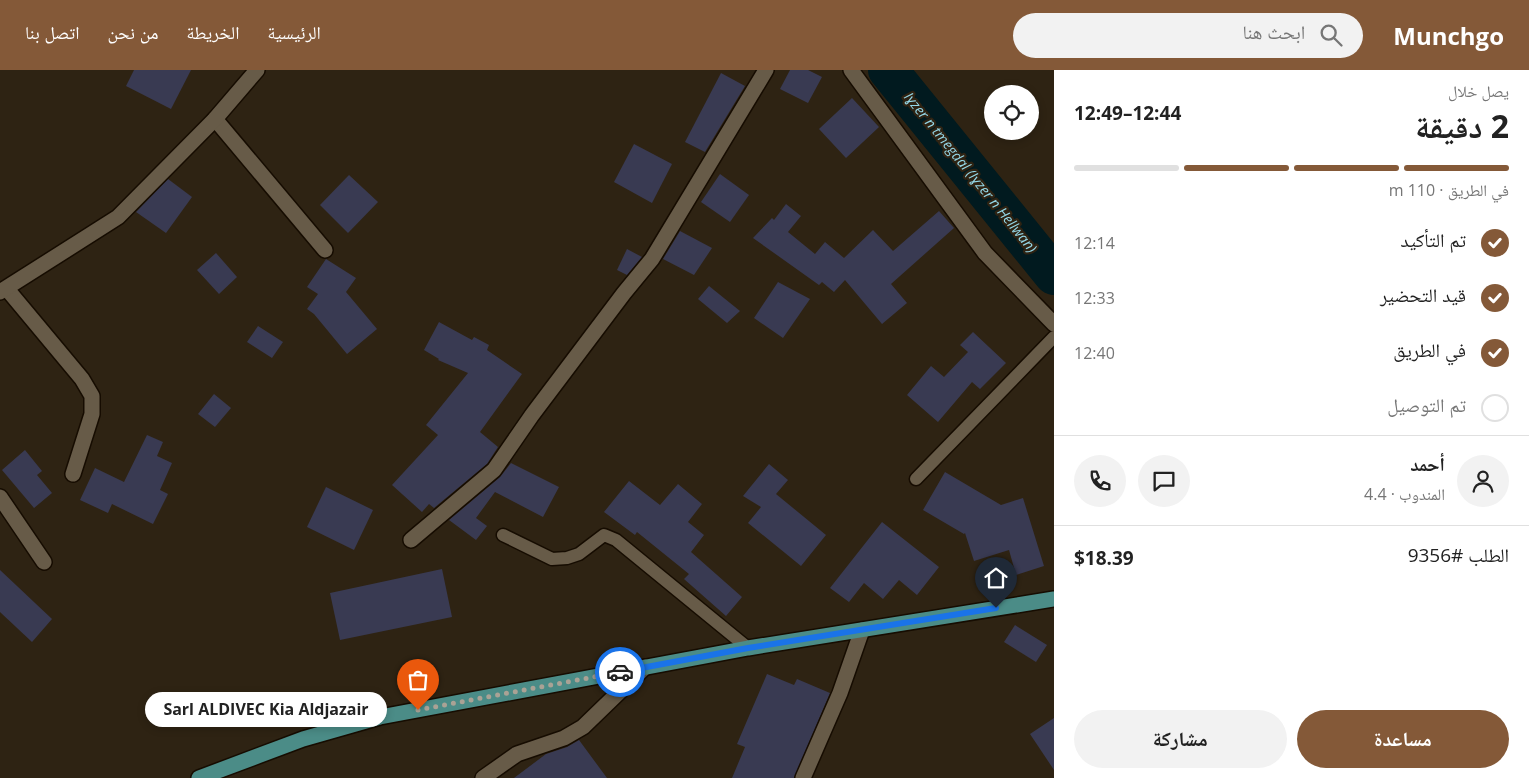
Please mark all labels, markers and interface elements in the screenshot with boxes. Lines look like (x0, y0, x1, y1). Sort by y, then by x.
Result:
search box (1013, 13, 1363, 58)
text: ابحث هنا (1242, 19, 1305, 45)
text: Munchgo (1393, 19, 1504, 52)
text: اتصل بنا (25, 20, 80, 44)
text: من نحن (108, 20, 158, 44)
text: الخريطة (186, 20, 239, 44)
text: الرئيسية (267, 20, 321, 44)
icon: search (1317, 21, 1345, 49)
text: يصل خلال (1448, 80, 1509, 102)
map controls (984, 85, 1039, 140)
button: locate (984, 85, 1039, 140)
water label: Iɣzer n tmegdal (Iɣzer n Hellwan) (900, 88, 1042, 256)
text: 12:44–12:49 (1074, 100, 1181, 126)
text: 2 دقيقة (1415, 104, 1509, 147)
text: في الطريق · 110 m (1389, 179, 1509, 201)
text: تم التأكيد (1401, 227, 1466, 253)
icon: check (1481, 229, 1509, 257)
text: 12:14 (1074, 232, 1115, 254)
text: قيد التحضير (1380, 282, 1466, 308)
icon: check (1481, 284, 1509, 312)
text: 12:33 (1074, 287, 1115, 309)
text: في الطريق (1393, 337, 1466, 363)
icon: check (1481, 339, 1509, 367)
text: 12:40 (1074, 342, 1115, 364)
text: تم التوصيل (1387, 392, 1466, 418)
text: أحمد (1410, 451, 1445, 477)
button: phone (1074, 455, 1126, 507)
button: chat (1138, 455, 1190, 507)
button: person (1457, 455, 1509, 507)
text: المندوب · 4.4 (1364, 483, 1445, 505)
text: الطلب #9356 (1408, 542, 1509, 568)
text: $18.39 (1074, 545, 1134, 571)
pin (975, 557, 1017, 608)
icon: home (982, 564, 1010, 592)
courier (595, 647, 645, 697)
icon: car (606, 658, 634, 686)
pin (397, 659, 439, 710)
icon: bag (404, 666, 432, 694)
callout: Sarl ALDIVEC Kia Aldjazair (145, 692, 388, 728)
text: Sarl ALDIVEC Kia Aldjazair (163, 698, 369, 720)
button: مشاركة (1074, 710, 1287, 768)
button: مساعدة (1297, 710, 1509, 768)

